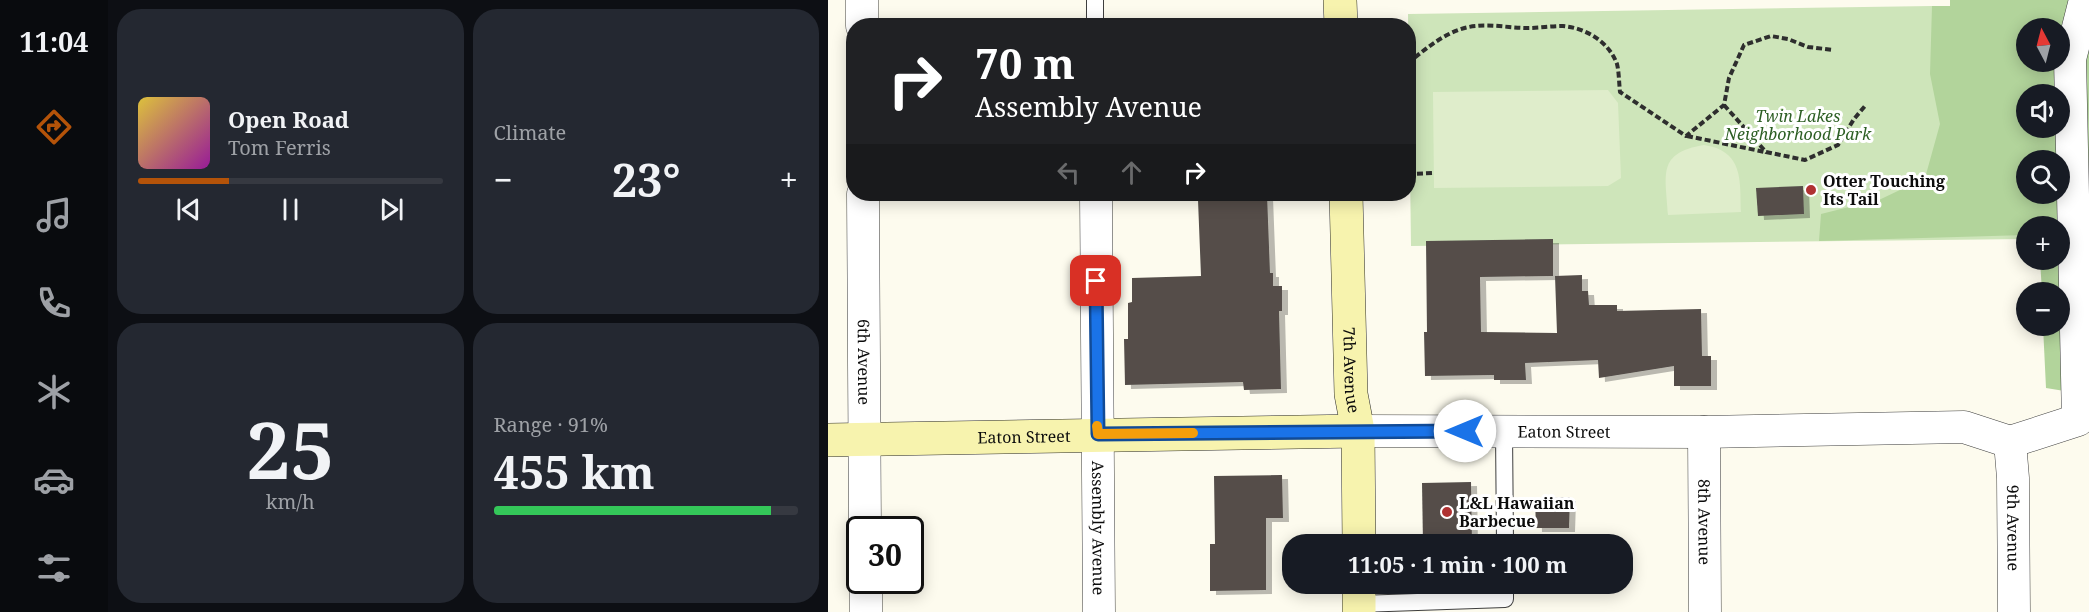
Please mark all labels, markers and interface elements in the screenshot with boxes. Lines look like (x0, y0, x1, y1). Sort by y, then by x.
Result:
north arrow (2016, 18, 2070, 72)
map controls (2016, 18, 2070, 336)
text: 11:04 (19, 23, 89, 60)
text: 70 m (975, 34, 1075, 91)
icon: right (876, 42, 954, 120)
button: sound (2016, 84, 2070, 138)
text: Assembly Avenue (975, 88, 1202, 125)
text: Open Road (228, 104, 349, 134)
park label: Twin Lakes Neighborhood Park (1724, 105, 1872, 145)
icon: directions (33, 106, 75, 148)
text: Climate (494, 119, 566, 146)
text: Tom Ferris (228, 134, 331, 161)
text: 23° (612, 149, 681, 210)
button: search (2016, 150, 2070, 204)
icon: left (1052, 156, 1085, 189)
icon: ahead (1115, 156, 1148, 189)
icon: right (1178, 156, 1211, 189)
text: − (494, 157, 513, 202)
text: + (780, 157, 798, 202)
place label: Otter Touching Its Tail (1823, 170, 1945, 210)
marker: Otter Touching Its Tail (1804, 183, 1818, 197)
icon: previous (172, 193, 205, 226)
icon: pause (274, 193, 307, 226)
icon: next (375, 193, 408, 226)
icon: music (33, 194, 75, 236)
button: + (2016, 216, 2070, 270)
pin (1070, 255, 1121, 306)
icon: arrive (1079, 264, 1112, 297)
icon: phone (33, 282, 75, 324)
button: − (2016, 282, 2070, 336)
street label: 6th Avenue (853, 319, 875, 405)
street label: 7th Avenue (1338, 327, 1365, 415)
icon: climate (33, 371, 75, 413)
text: 25 (246, 396, 334, 502)
position arrow (1433, 399, 1497, 463)
text: Range · 91% (494, 411, 608, 438)
street label: Eaton Street (1517, 420, 1611, 443)
street label: Eaton Street (977, 425, 1071, 448)
text: 455 km (494, 441, 655, 502)
icon: car (33, 459, 75, 501)
street label: Assembly Avenue (1087, 461, 1110, 595)
street label: 8th Avenue (1693, 479, 1716, 565)
street label: 9th Avenue (2002, 485, 2025, 571)
text: km/h (266, 488, 315, 515)
place label: L&L Hawaiian Barbecue (1459, 492, 1575, 532)
marker: L&L Hawaiian Barbecue (1440, 505, 1454, 519)
speed limit sign: 30 (846, 516, 924, 594)
icon: filters (33, 547, 75, 589)
text: 11:05 · 1 min · 100 m (1348, 549, 1567, 579)

